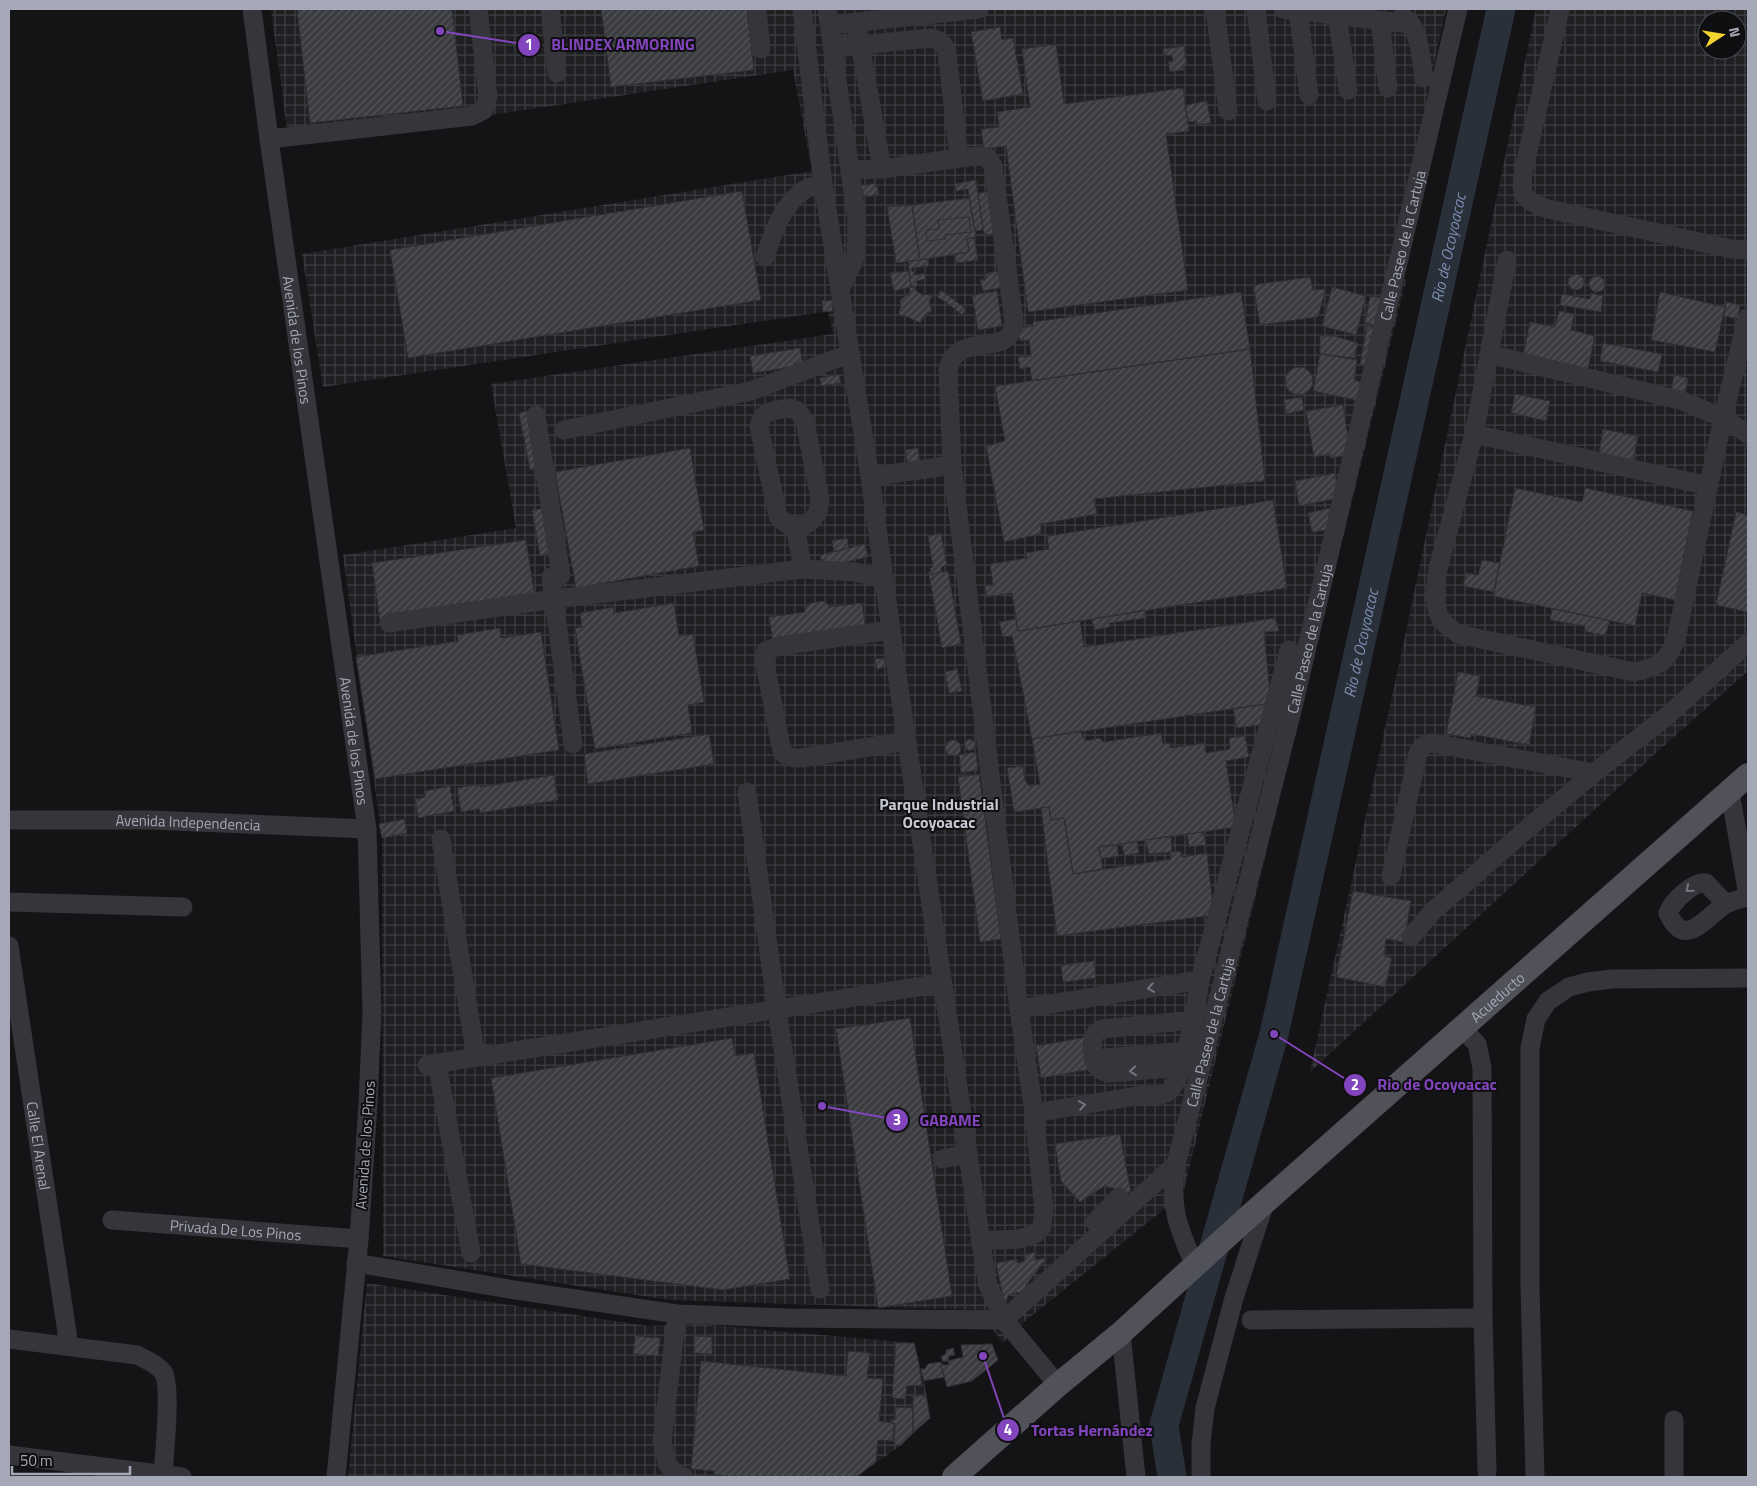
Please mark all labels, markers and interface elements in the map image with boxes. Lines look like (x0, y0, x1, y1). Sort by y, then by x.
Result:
north arrow (1697, 10, 1747, 60)
text: N (1724, 25, 1746, 39)
callout: BLINDEX ARMORING (516, 29, 705, 60)
text: BLINDEX ARMORING (551, 32, 695, 56)
text: 1 (525, 33, 533, 56)
street label: Calle Paseo de la Cartuja (1373, 167, 1431, 323)
water label: Rio de Ocoyoacac (1424, 190, 1472, 304)
street label: Avenida de los Pinos (277, 274, 318, 405)
street label: Calle Paseo de la Cartuja (1280, 560, 1338, 716)
water label: Rio de Ocoyoacac (1337, 585, 1385, 700)
street label: Avenida de los Pinos (334, 675, 375, 806)
district label: Parque Industrial Ocoyoacac (879, 792, 999, 834)
street label: Avenida Independencia (115, 808, 261, 836)
one-way arrow (1686, 883, 1695, 892)
street label: Calle Paseo de la Cartuja (1180, 954, 1240, 1109)
street label: Acueducto (1465, 966, 1530, 1028)
one-way arrow (1147, 982, 1155, 993)
one-way arrow (1129, 1065, 1137, 1076)
callout: Rio de Ocoyoacac (1343, 1069, 1507, 1100)
text: Rio de Ocoyoacac (1377, 1072, 1497, 1096)
text: 2 (1351, 1073, 1359, 1096)
street label: Avenida de los Pinos (349, 1080, 381, 1210)
street label: Calle El Arenal (21, 1100, 57, 1192)
one-way arrow (1078, 1101, 1086, 1111)
callout: GABAME (884, 1105, 990, 1136)
text: 3 (893, 1108, 901, 1131)
text: GABAME (919, 1108, 981, 1132)
street label: Privada De Los Pinos (169, 1213, 302, 1246)
callout: Tortas Hernández (996, 1415, 1162, 1446)
text: 4 (1004, 1418, 1012, 1441)
text: Tortas Hernández (1031, 1418, 1153, 1442)
scale bar (12, 1444, 130, 1476)
text: 50 m (20, 1449, 53, 1472)

